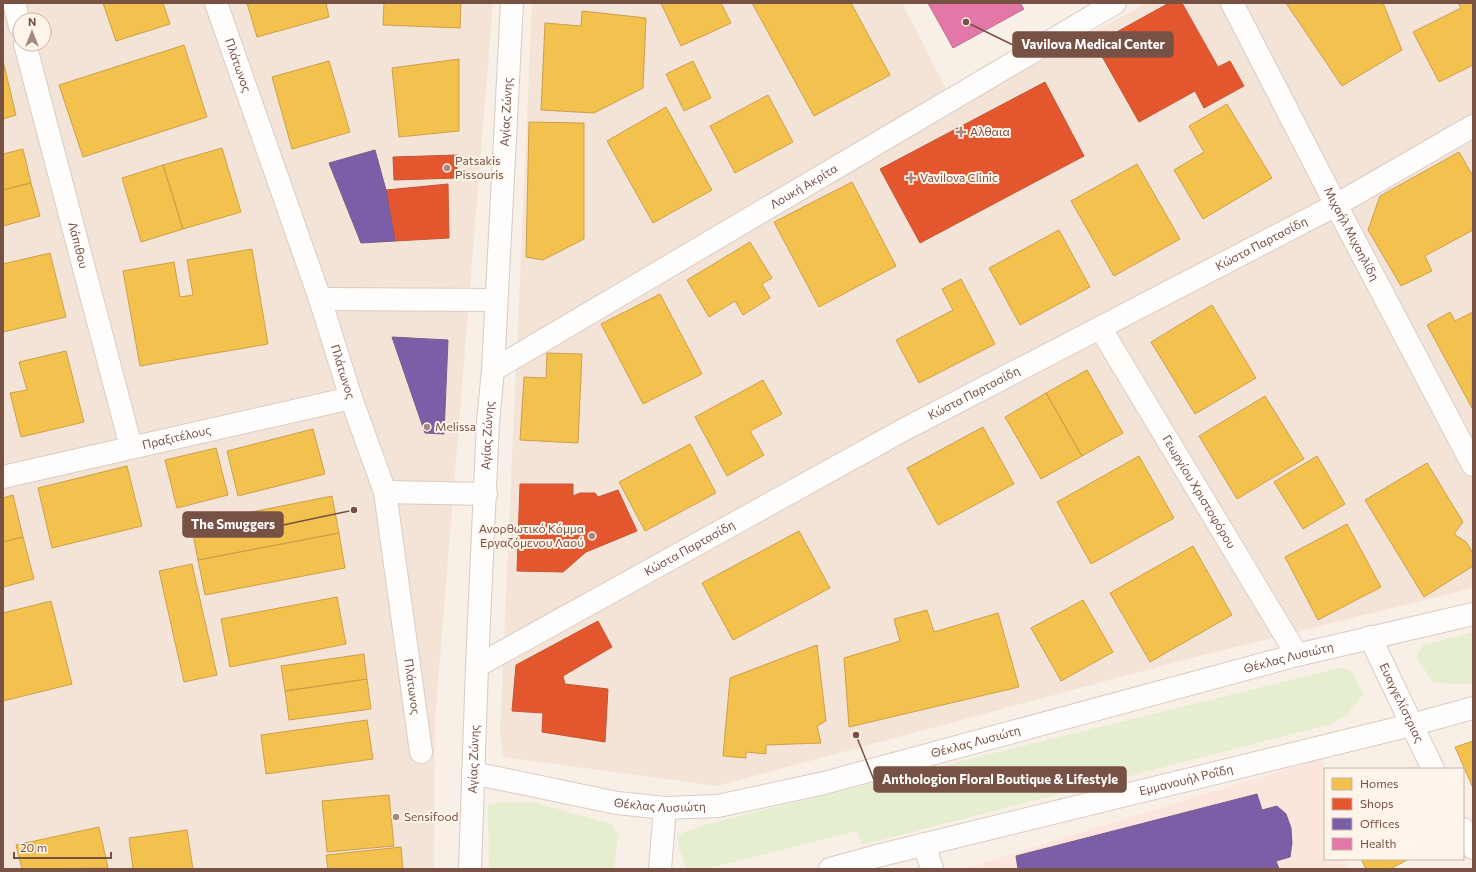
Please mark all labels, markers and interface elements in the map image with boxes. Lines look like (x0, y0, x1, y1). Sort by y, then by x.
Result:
north arrow (12, 12, 52, 52)
text: N (28, 15, 36, 28)
callout: Vavilova Medical Center (1013, 32, 1173, 57)
street label: Πλάτωνος (223, 36, 255, 94)
text: Vavilova Medical Center (1021, 36, 1166, 52)
street label: Αγίας Ζώνης (497, 77, 514, 147)
place label: Αλθαια (970, 124, 1010, 138)
marker: Αλθαια (955, 126, 967, 138)
place label: Patsakis Pissouris (455, 153, 504, 181)
street label: Λουκή Ακρίτα (767, 160, 840, 211)
marker: Patsakis Pissouris (442, 163, 452, 173)
place label: Vavilova Clinic (920, 170, 998, 184)
marker: Vavilova Clinic (905, 172, 917, 184)
street label: Μιχαήλ Μιχαηλίδη (1322, 184, 1383, 283)
street label: Κώστα Παρτασίδη (1213, 213, 1309, 272)
street label: Λάπιθου (66, 220, 92, 270)
street label: Πλάτωνος (329, 343, 359, 401)
street label: Κώστα Παρτασίδη (925, 363, 1022, 422)
street label: Αγίας Ζώνης (478, 400, 496, 470)
place label: Melissa (435, 419, 476, 433)
street label: Πραξιτέλους (141, 422, 212, 451)
marker: Melissa (422, 422, 432, 432)
street label: Γεωργίου Χριστοφόρου (1160, 432, 1239, 551)
callout: The Smuggers (183, 512, 283, 537)
text: The Smuggers (191, 516, 275, 532)
street label: Κώστα Παρτασίδη (641, 517, 737, 578)
place label: Ανορθωτικό Κόμμα Εργαζόμενου Λαού (479, 521, 584, 549)
marker: Ανορθωτικό Κόμμα Εργαζόμενου Λαού (587, 531, 597, 541)
street label: Θέκλας Λυσιώτη (1242, 639, 1335, 675)
street label: Πλάτωνος (402, 658, 424, 715)
street label: Ευαγγελίστριας (1377, 660, 1427, 745)
street label: Θέκλας Λυσιώτη (929, 722, 1022, 760)
street label: Αγίας Ζώνης (465, 724, 481, 794)
street label: Εμμανουήλ Ροΐδη (1138, 761, 1234, 797)
callout: Anthologion Floral Boutique & Lifestyle (874, 767, 1126, 792)
legend (1324, 768, 1464, 860)
text: Anthologion Floral Boutique & Lifestyle (882, 771, 1118, 787)
text: Homes (1360, 776, 1398, 790)
street label: Θέκλας Λυσιώτη (613, 795, 706, 814)
text: Shops (1360, 796, 1394, 810)
place label: Sensifood (404, 809, 459, 823)
marker: Sensifood (391, 812, 401, 822)
text: Offices (1360, 816, 1400, 830)
scale bar (14, 834, 111, 860)
text: Health (1360, 836, 1396, 850)
text: 20 m (20, 840, 47, 854)

